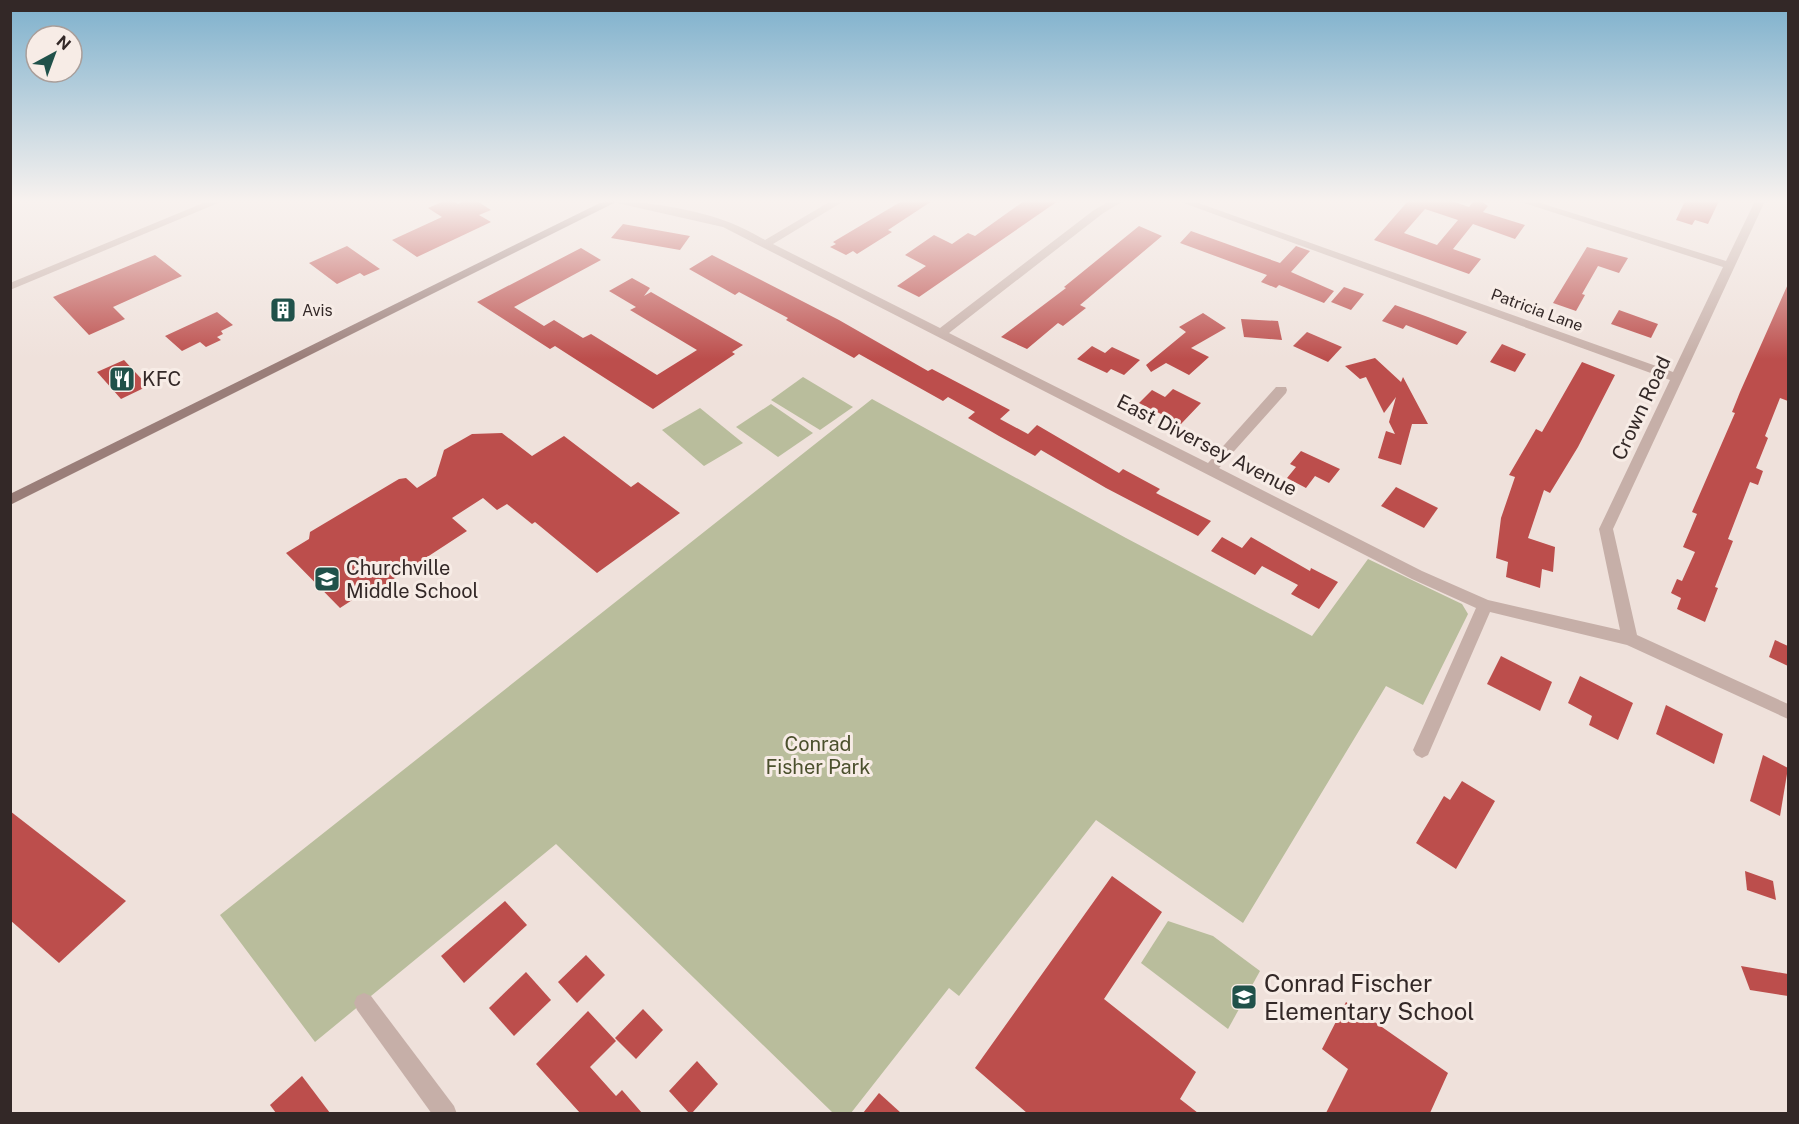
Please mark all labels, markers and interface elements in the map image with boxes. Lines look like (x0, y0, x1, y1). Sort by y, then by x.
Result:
north arrow (24, 24, 84, 84)
text: N (53, 32, 74, 54)
street label: Patricia Lane (1488, 285, 1586, 335)
building icon: Avis (268, 295, 298, 325)
place label: Avis (302, 301, 333, 320)
street label: Crown Road (1606, 352, 1676, 464)
restaurant icon: KFC (107, 364, 137, 394)
place label: KFC (142, 367, 181, 391)
street label: East Diversey Avenue (1113, 389, 1301, 501)
place label: Churchville Middle School (346, 556, 479, 603)
school or university icon: Churchville Middle School (312, 564, 342, 594)
park label: Conrad Fisher Park (765, 732, 871, 779)
place label: Conrad Fischer Elementary School (1264, 969, 1475, 1025)
school or university icon: Conrad Fischer Elementary School (1229, 982, 1259, 1012)

